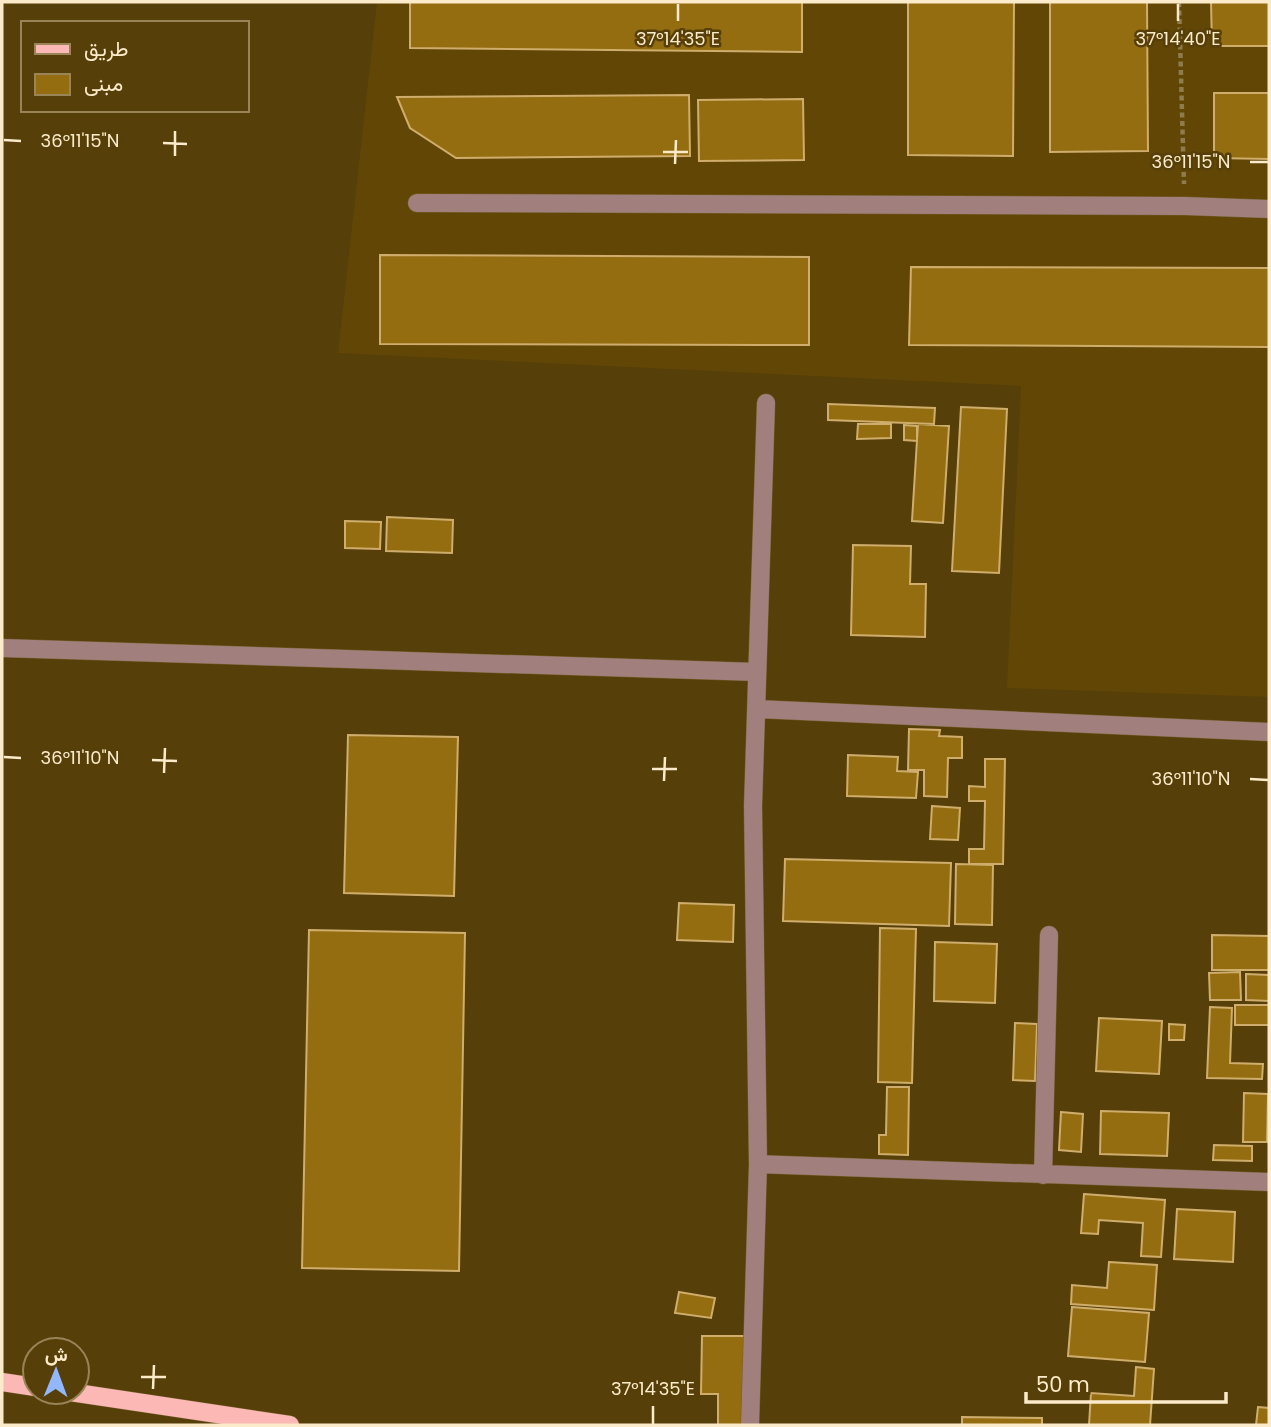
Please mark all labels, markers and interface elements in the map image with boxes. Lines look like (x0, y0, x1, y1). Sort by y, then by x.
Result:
legend (21, 21, 248, 112)
text: 37°14'35"E (636, 26, 720, 51)
text: 37°14'40"E (1136, 26, 1220, 51)
text: طريق (84, 34, 129, 63)
text: مبنى (84, 69, 123, 98)
text: 36°11'15"N (41, 128, 119, 153)
text: 36°11'15"N (1152, 149, 1230, 174)
text: 36°11'10"N (41, 745, 119, 770)
text: 36°11'10"N (1152, 766, 1230, 791)
north arrow (21, 1336, 91, 1406)
text: ش (45, 1341, 68, 1368)
scale bar (1026, 1360, 1226, 1404)
text: 50 m (1036, 1370, 1090, 1399)
text: 37°14'35"E (611, 1376, 695, 1401)

